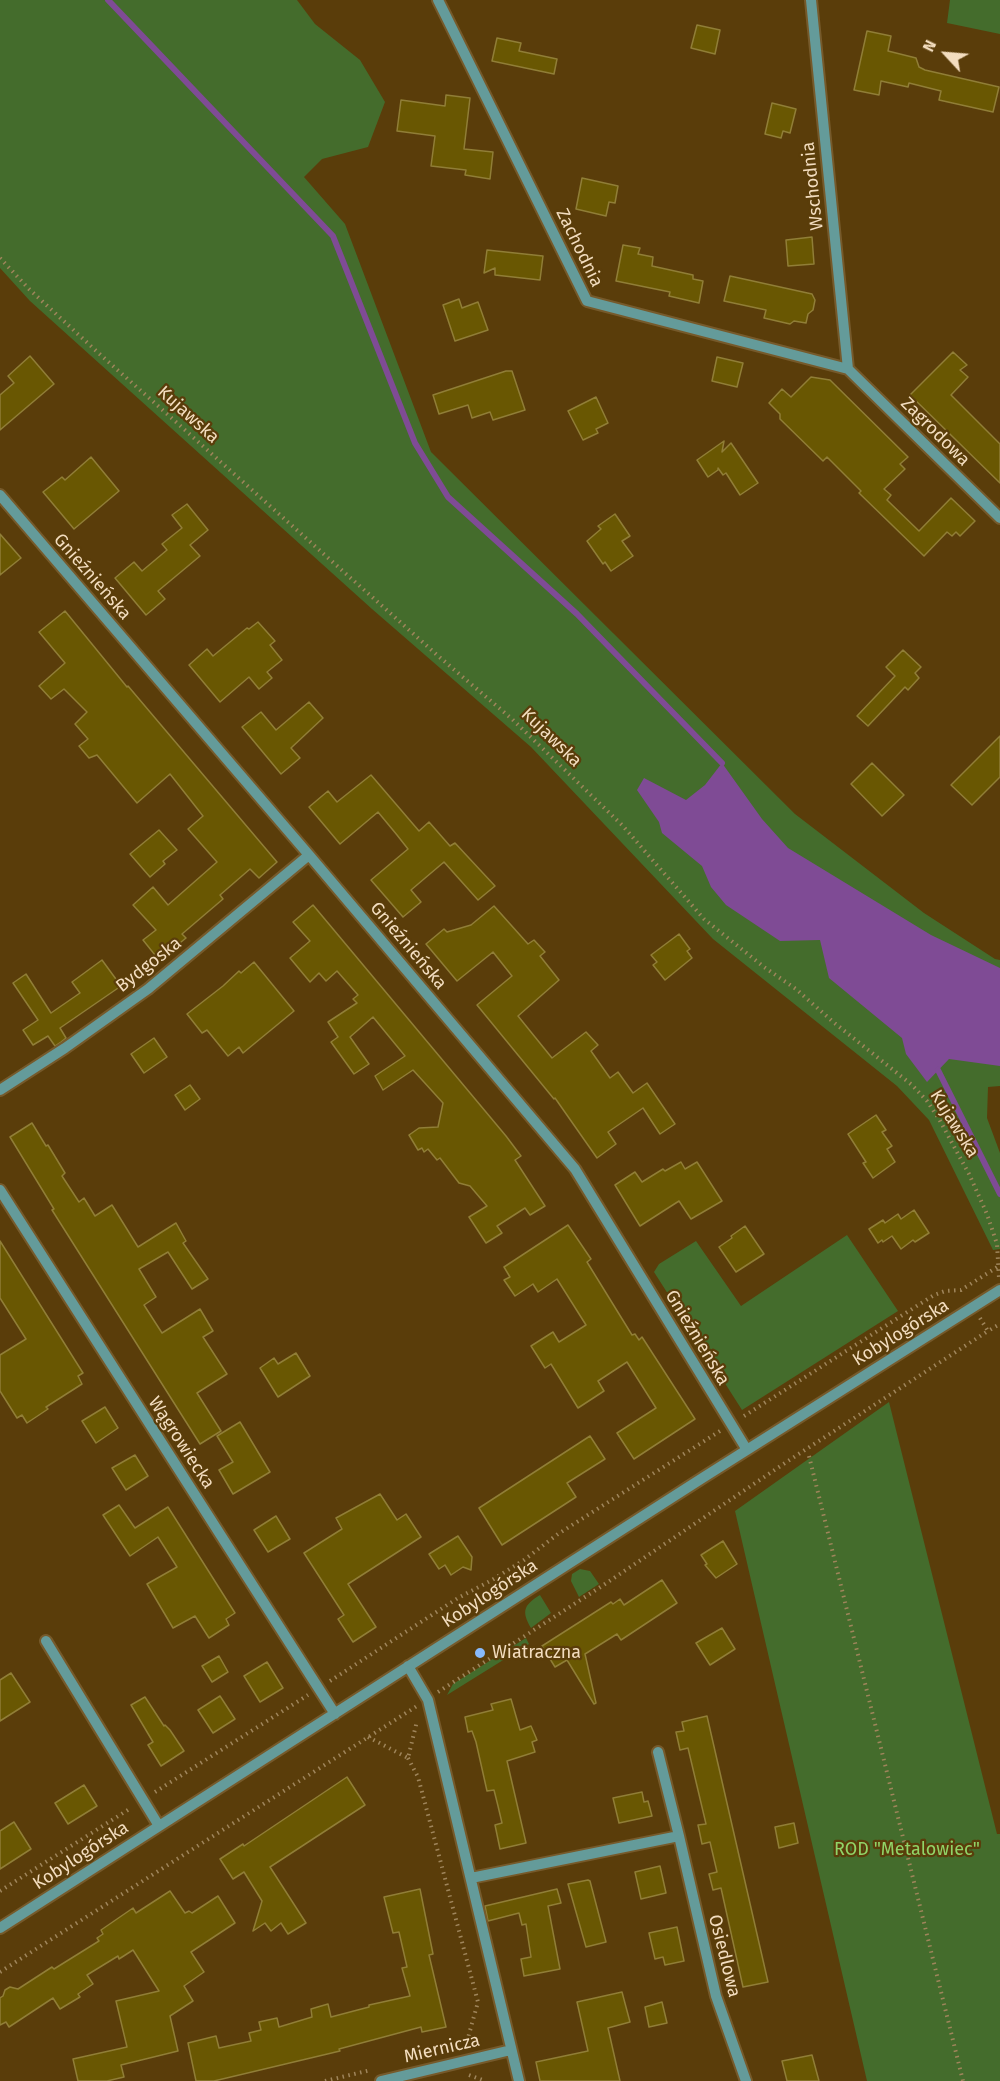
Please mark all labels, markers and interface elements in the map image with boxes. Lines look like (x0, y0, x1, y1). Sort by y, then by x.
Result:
north arrow (916, 24, 976, 84)
text: N (919, 37, 940, 55)
street label: Wschodnia (798, 141, 828, 231)
street label: Zachodnia (551, 205, 607, 291)
street label: Kujawska (153, 382, 223, 448)
street label: Zagrodowa (896, 393, 974, 471)
street label: Gnieźnieńska (49, 529, 135, 625)
street label: Kujawska (516, 704, 586, 772)
street label: Gnieźnieńska (365, 898, 451, 994)
street label: Bydgoska (112, 933, 186, 997)
street label: Kujawska (925, 1086, 983, 1162)
street label: Gnieźnieńska (660, 1286, 734, 1390)
street label: Kobylogórska (849, 1295, 953, 1371)
street label: Wągrowiecka (143, 1393, 219, 1493)
street label: Kobylogórska (438, 1555, 542, 1633)
place label: Wiatraczna (492, 1642, 581, 1664)
marker: Wiatraczna (473, 1646, 487, 1660)
street label: Kobylogórska (29, 1817, 133, 1895)
park label: ROD "Metalowiec" (834, 1839, 980, 1861)
street label: Osiedlowa (703, 1912, 745, 2000)
street label: Miernicza (402, 2030, 482, 2068)

